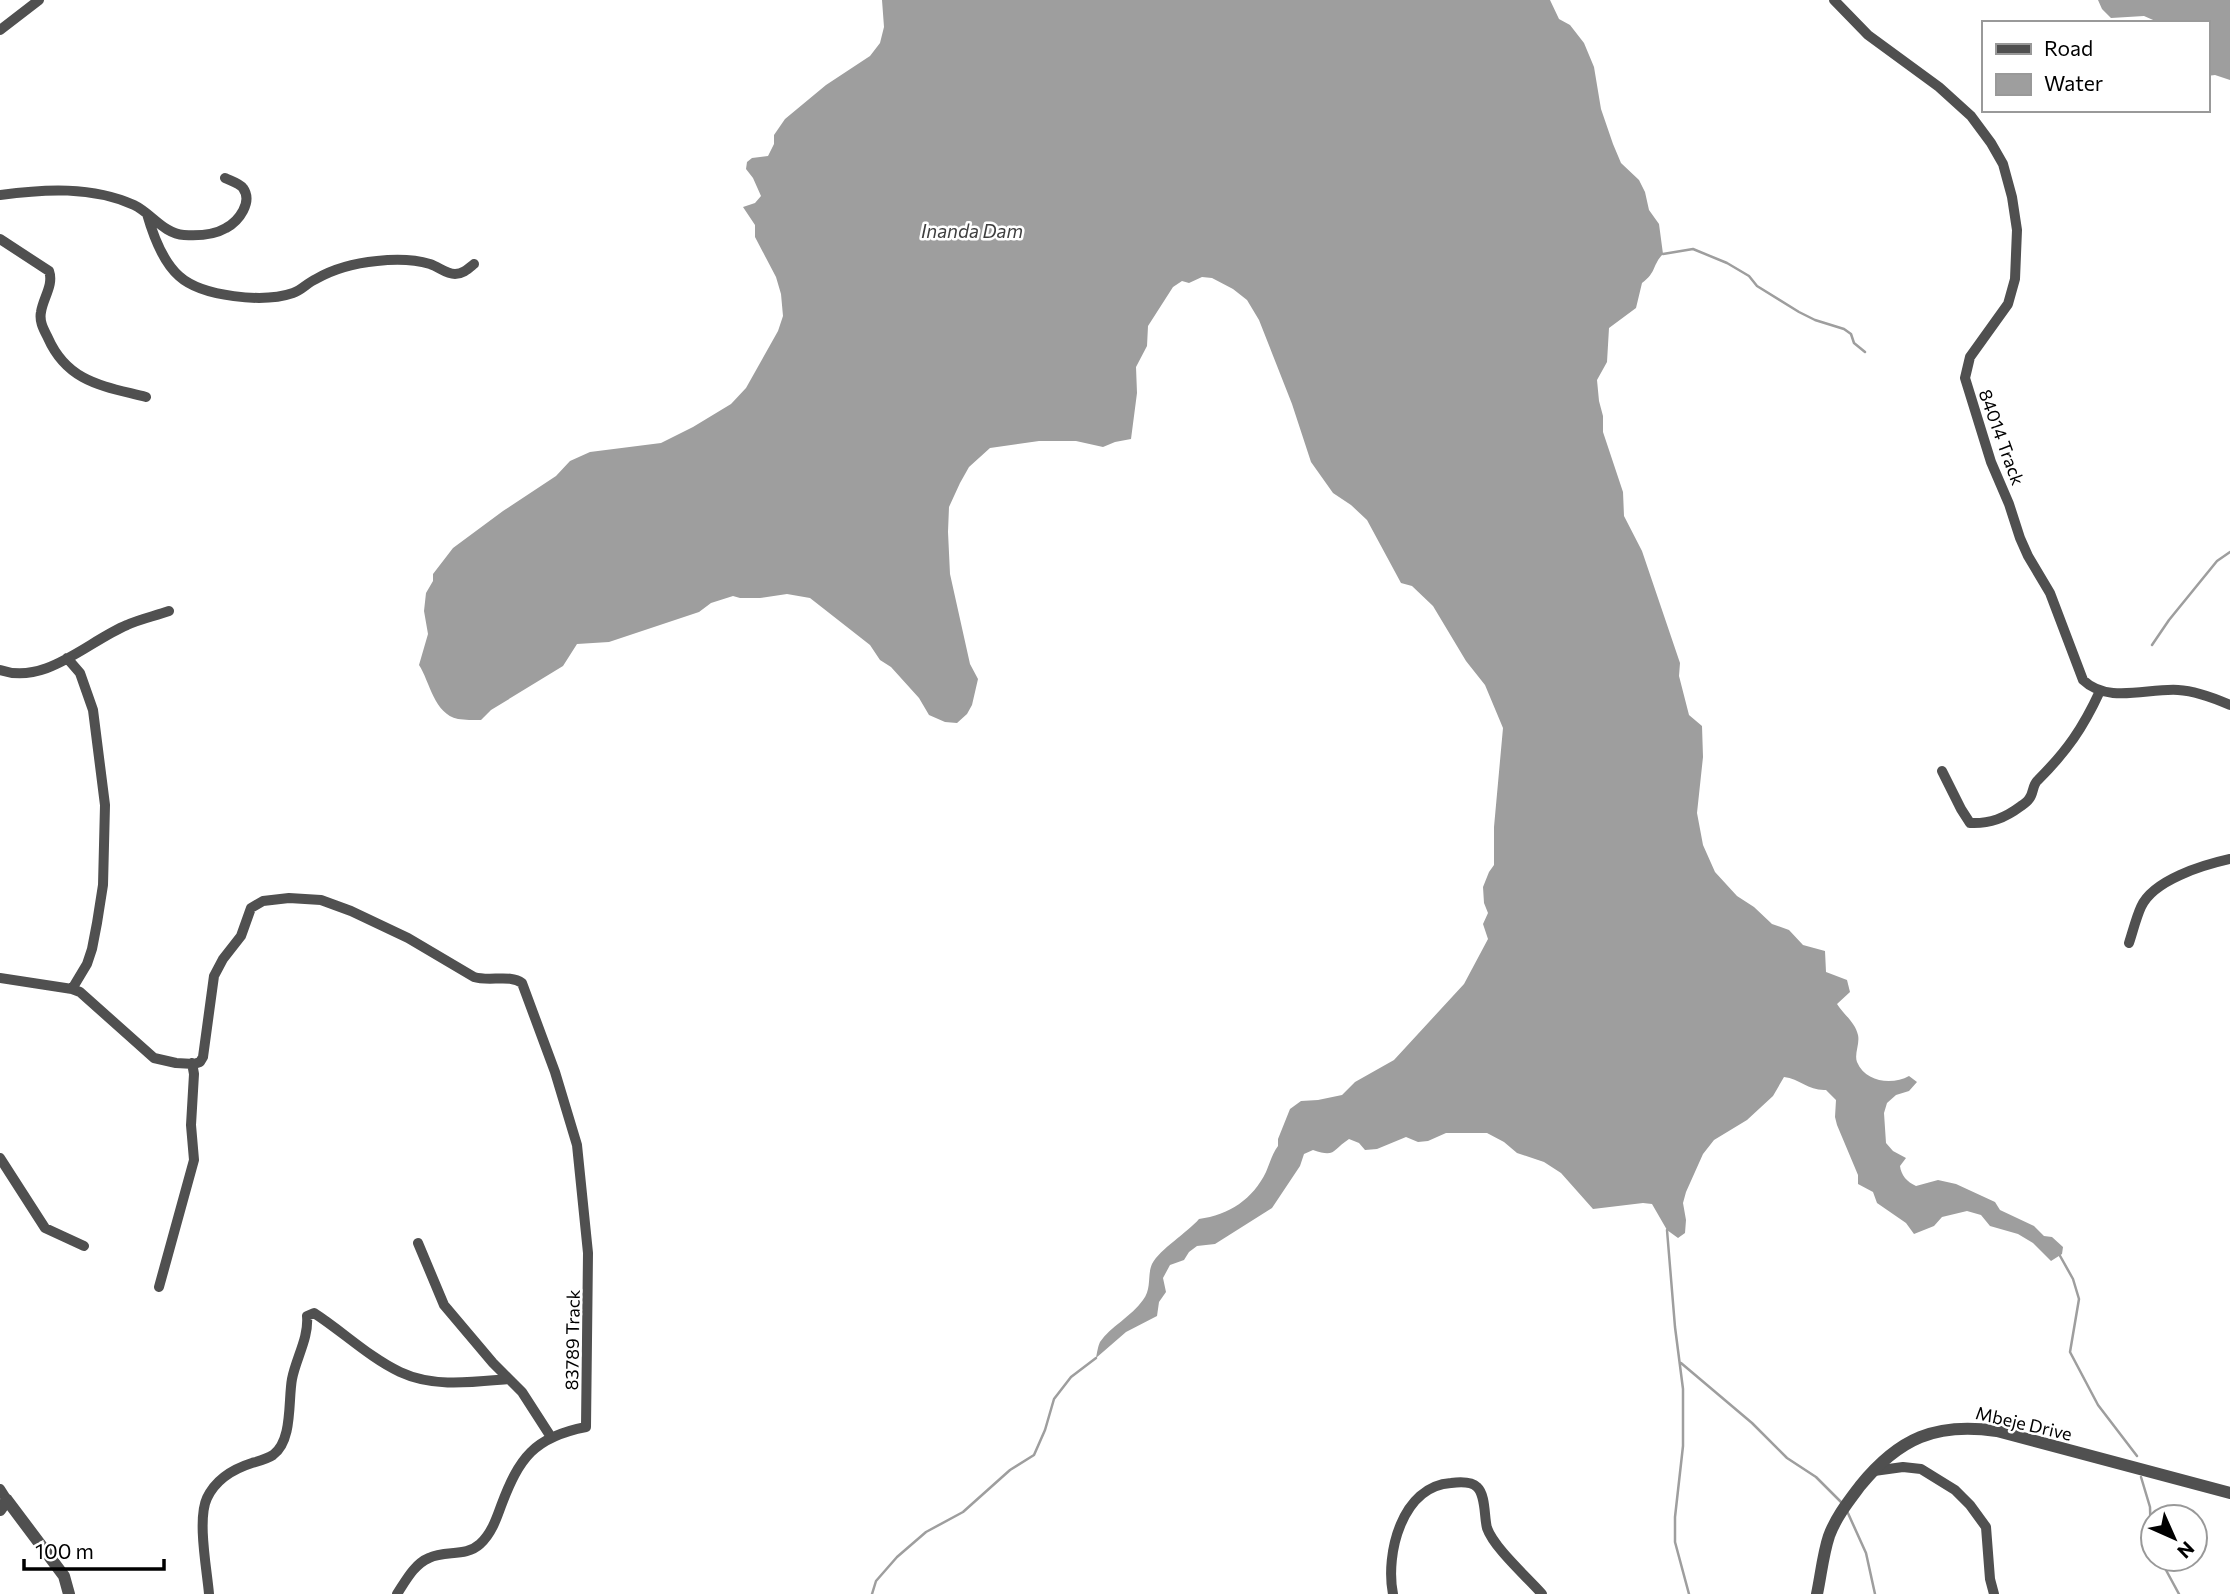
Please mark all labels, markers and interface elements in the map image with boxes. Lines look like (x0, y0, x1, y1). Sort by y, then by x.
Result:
legend (1982, 21, 2209, 112)
text: Road (2044, 35, 2093, 60)
text: Water (2044, 70, 2103, 95)
water label: Inanda Dam (921, 219, 1023, 242)
street label: 84014 Track (1974, 386, 2030, 488)
street label: 83789 Track (560, 1289, 584, 1391)
street label: Mbeje Drive (1974, 1401, 2074, 1445)
north arrow (2139, 1503, 2209, 1573)
scale bar (24, 1528, 164, 1572)
text: N (2173, 1537, 2200, 1564)
text: 100 m (35, 1538, 94, 1563)

